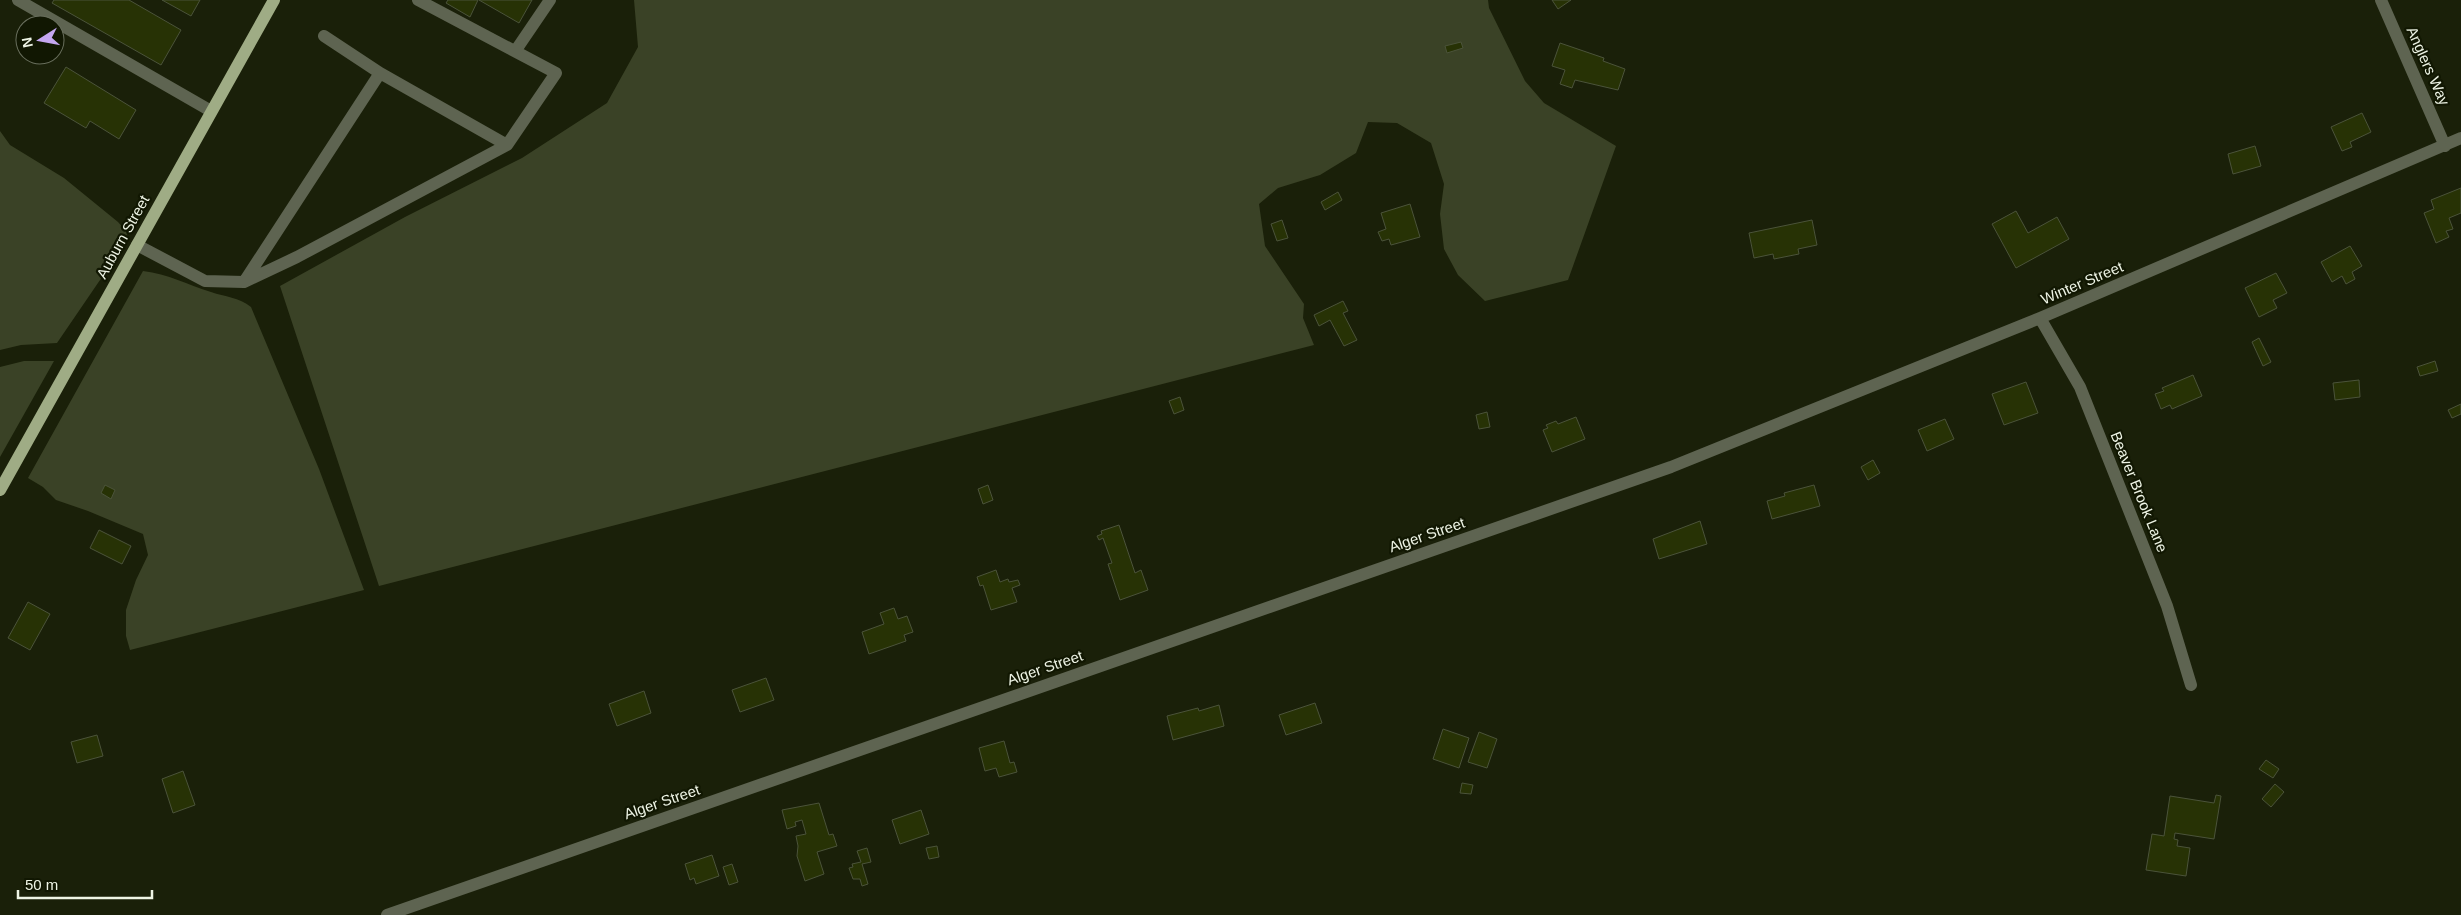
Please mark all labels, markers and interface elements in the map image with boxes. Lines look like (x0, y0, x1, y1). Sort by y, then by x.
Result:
north arrow (15, 15, 65, 65)
street label: Anglers Way (2404, 24, 2454, 108)
text: N (18, 36, 36, 49)
street label: Auburn Street (93, 191, 153, 281)
street label: Winter Street (2038, 257, 2126, 307)
street label: Beaver Brook Lane (2108, 429, 2171, 555)
street label: Alger Street (1387, 513, 1468, 555)
street label: Alger Street (1005, 646, 1086, 688)
street label: Alger Street (622, 780, 703, 822)
scale bar (18, 868, 151, 900)
text: 50 m (25, 876, 58, 893)

